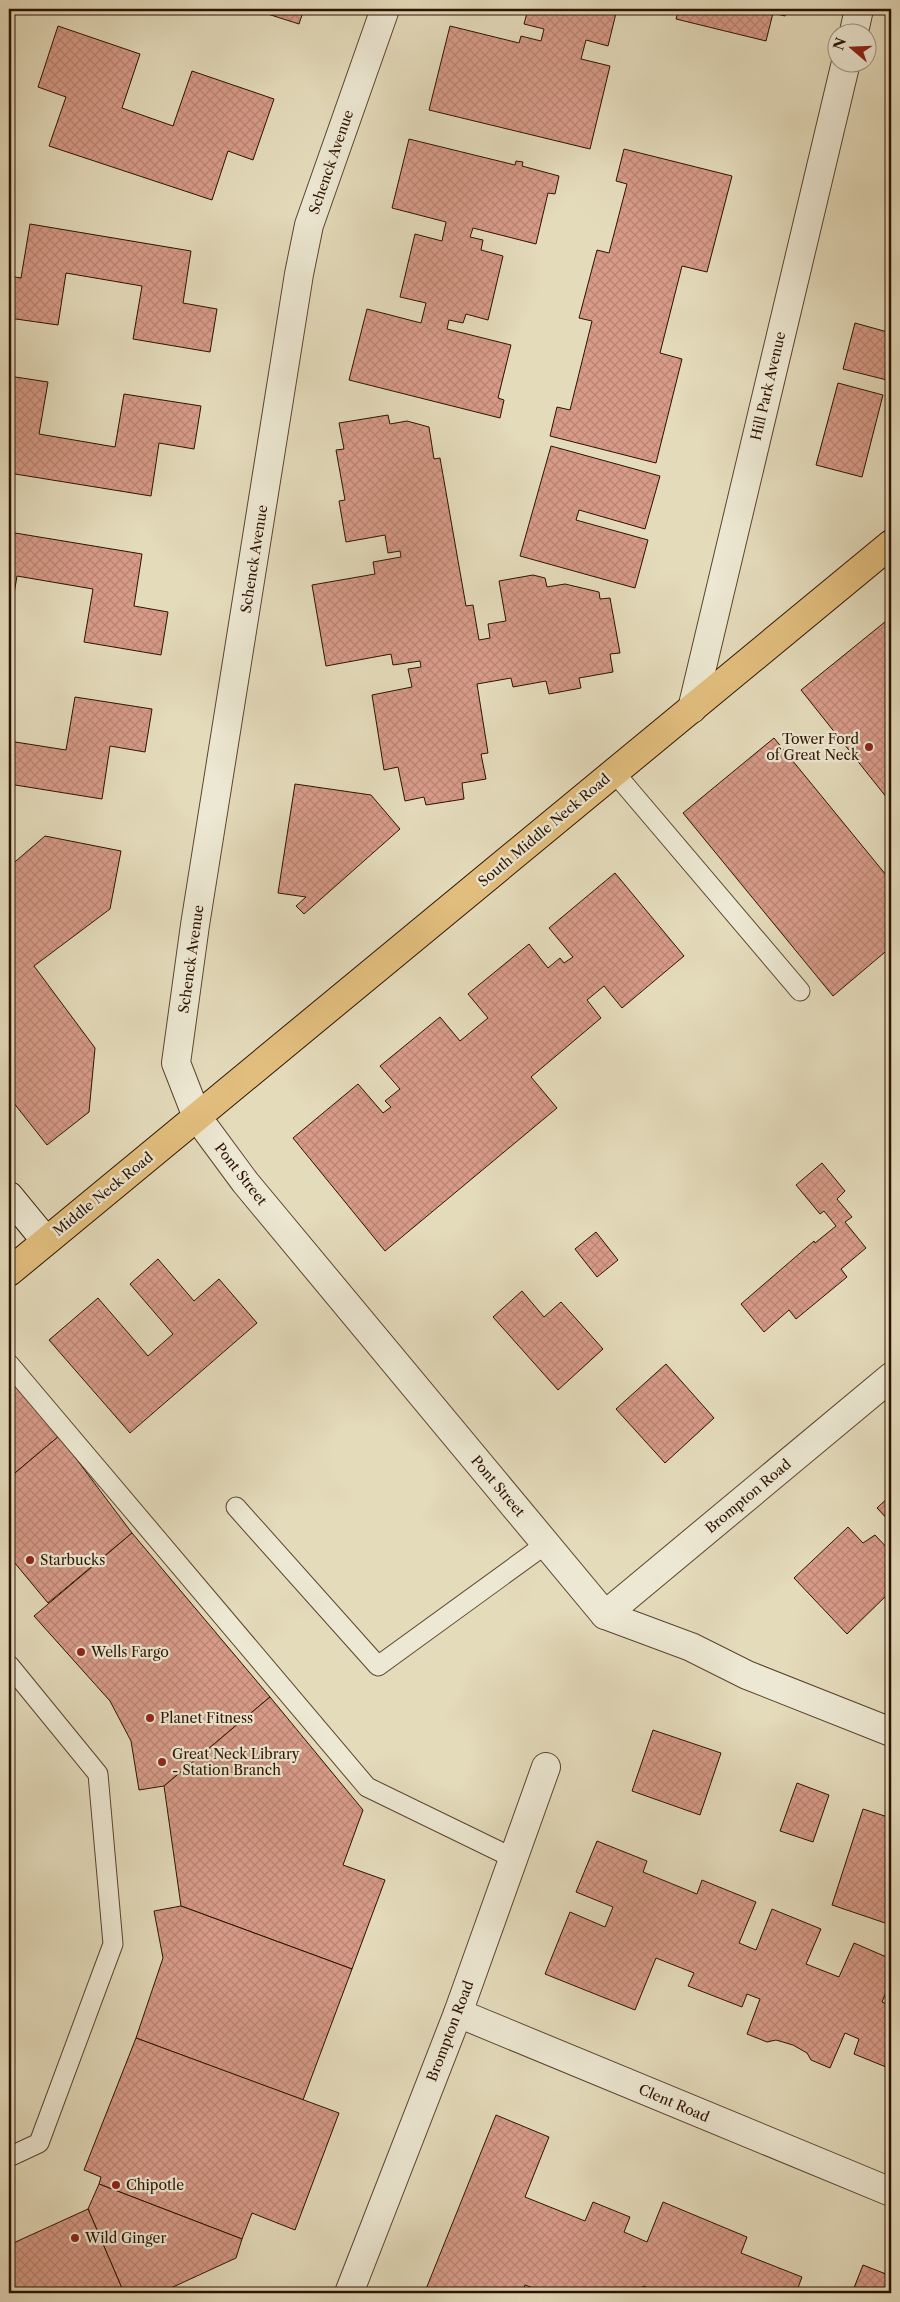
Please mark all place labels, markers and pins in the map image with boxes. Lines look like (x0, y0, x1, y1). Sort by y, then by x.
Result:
place label: Tower Ford of Great Neck (766, 730, 860, 764)
marker: Tower Ford of Great Neck (863, 741, 875, 753)
place label: Starbucks (40, 1551, 105, 1569)
marker: Starbucks (24, 1554, 36, 1566)
place label: Wells Fargo (90, 1643, 169, 1661)
marker: Wells Fargo (75, 1646, 87, 1658)
place label: Planet Fitness (160, 1709, 253, 1727)
marker: Planet Fitness (144, 1712, 156, 1724)
place label: Great Neck Library - Station Branch (172, 1745, 300, 1779)
marker: Great Neck Library - Station Branch (156, 1756, 168, 1768)
place label: Chipotle (126, 2176, 184, 2194)
marker: Chipotle (110, 2179, 122, 2191)
place label: Wild Ginger (84, 2229, 166, 2247)
marker: Wild Ginger (69, 2232, 81, 2244)

